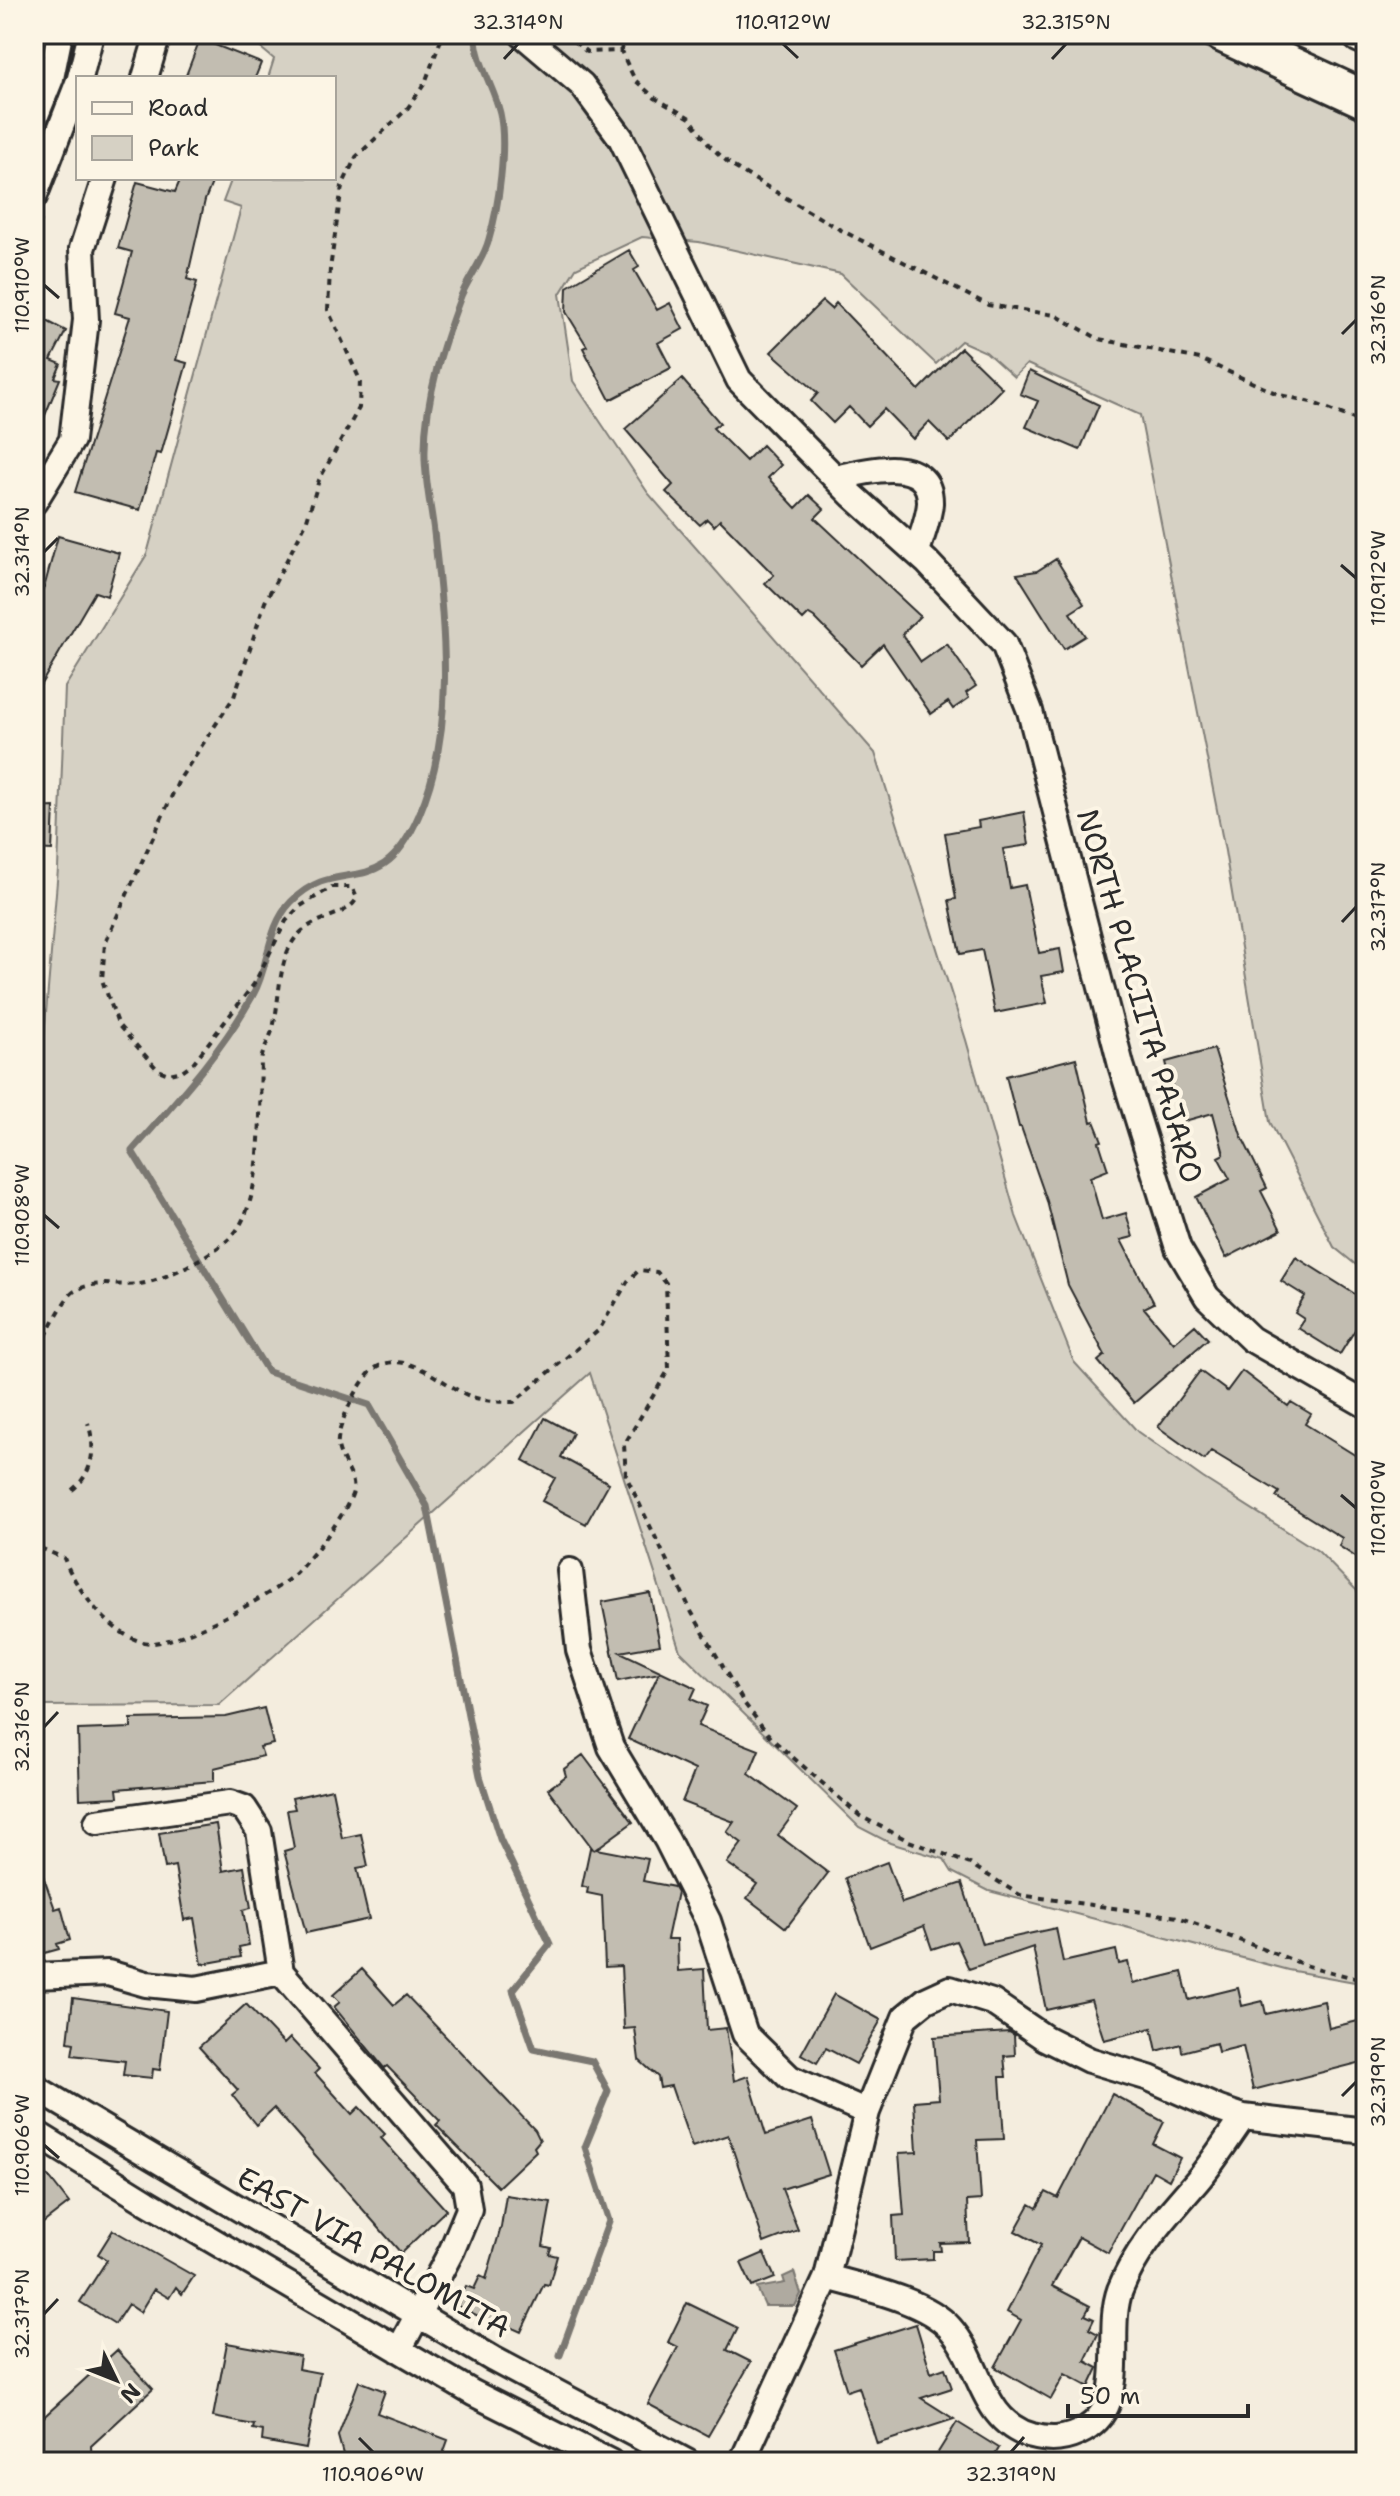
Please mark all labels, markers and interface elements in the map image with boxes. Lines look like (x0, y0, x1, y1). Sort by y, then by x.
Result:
text: 32.314°N (473, 9, 563, 35)
text: 110.912°W (735, 9, 831, 35)
text: 32.315°N (1021, 9, 1111, 35)
legend (76, 76, 336, 180)
text: Road (148, 92, 208, 124)
text: Park (148, 132, 200, 164)
text: 110.910°W (9, 237, 35, 333)
text: 32.316°N (1365, 274, 1391, 366)
text: 32.314°N (9, 507, 35, 597)
text: 110.912°W (1365, 530, 1391, 626)
street label: NORTH PLACIITA PAJARO (1067, 804, 1213, 1188)
text: 32.317°N (1365, 862, 1391, 952)
text: 110.908°W (9, 1164, 35, 1266)
text: 110.910°W (1365, 1460, 1391, 1556)
text: 32.316°N (9, 1681, 35, 1773)
text: 32.319°N (1365, 2037, 1391, 2127)
text: 110.906°W (9, 2094, 35, 2196)
street label: EAST VIA PALOMITA (230, 2157, 518, 2347)
text: 32.317°N (9, 2269, 35, 2359)
north arrow (76, 2340, 156, 2420)
scale bar (1068, 2368, 1248, 2418)
text: N (114, 2377, 147, 2410)
text: 50 m (1080, 2380, 1140, 2412)
text: 110.906°W (322, 2461, 424, 2487)
text: 32.319°N (966, 2461, 1056, 2487)

